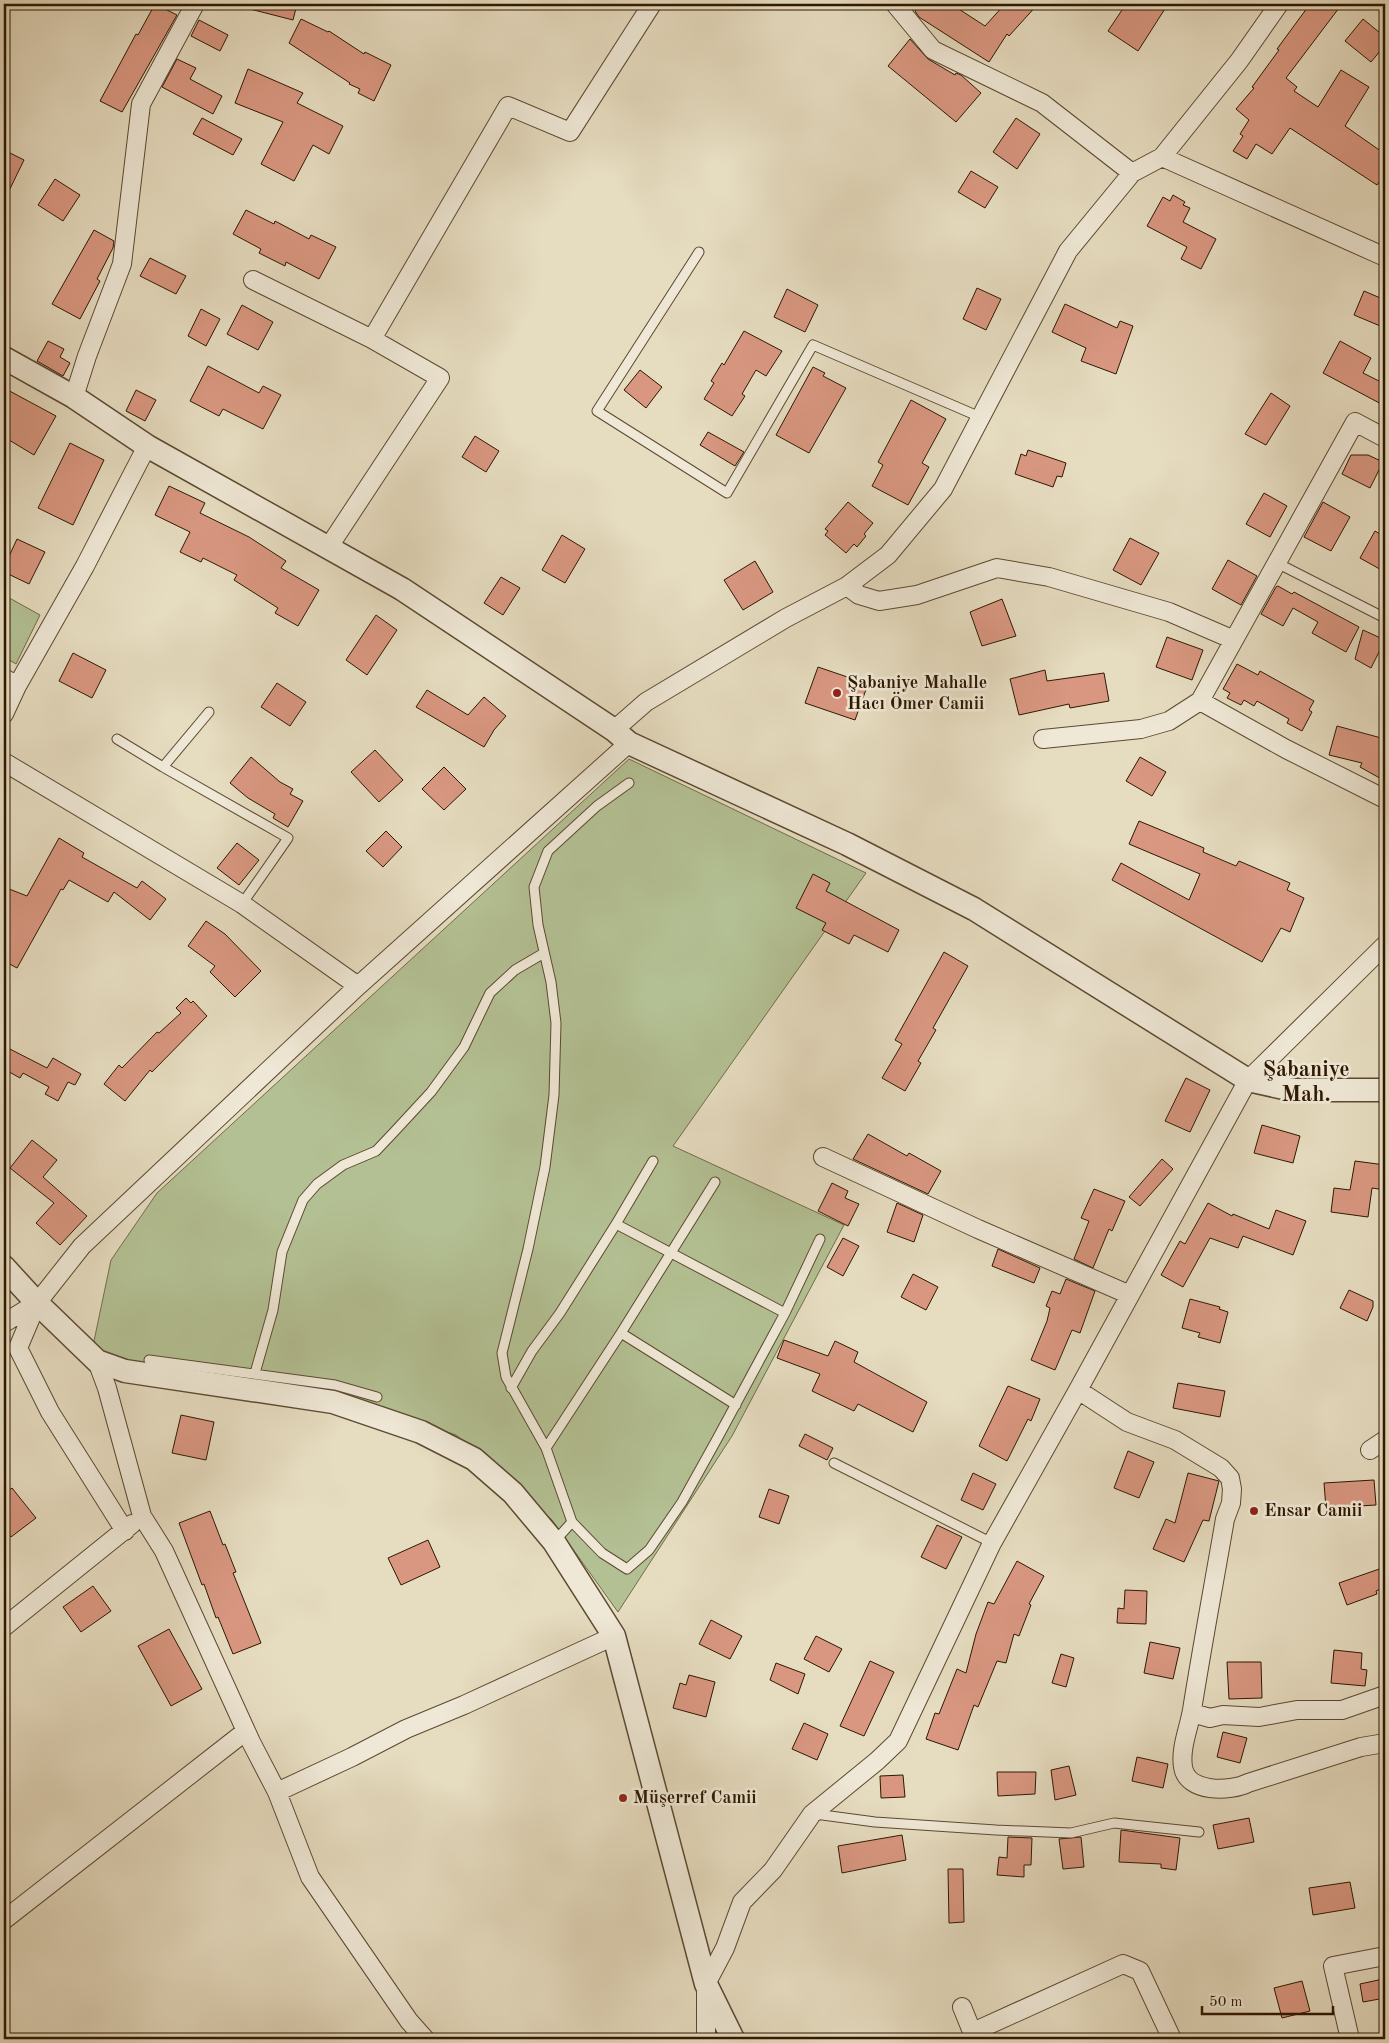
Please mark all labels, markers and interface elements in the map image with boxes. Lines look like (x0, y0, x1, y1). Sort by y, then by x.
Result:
place label: Şabaniye Mahalle Hacı Ömer Camii (847, 674, 987, 713)
marker: Şabaniye Mahalle Hacı Ömer Camii (831, 687, 843, 699)
district label: Şabaniye Mah. (1262, 1059, 1350, 1106)
place label: Ensar Camii (1264, 1502, 1362, 1520)
marker: Ensar Camii (1248, 1505, 1260, 1517)
place label: Müşerref Camii (633, 1789, 757, 1807)
marker: Müşerref Camii (617, 1792, 629, 1804)
scale bar (1202, 1983, 1333, 2015)
text: 50 m (1209, 1995, 1243, 2010)

